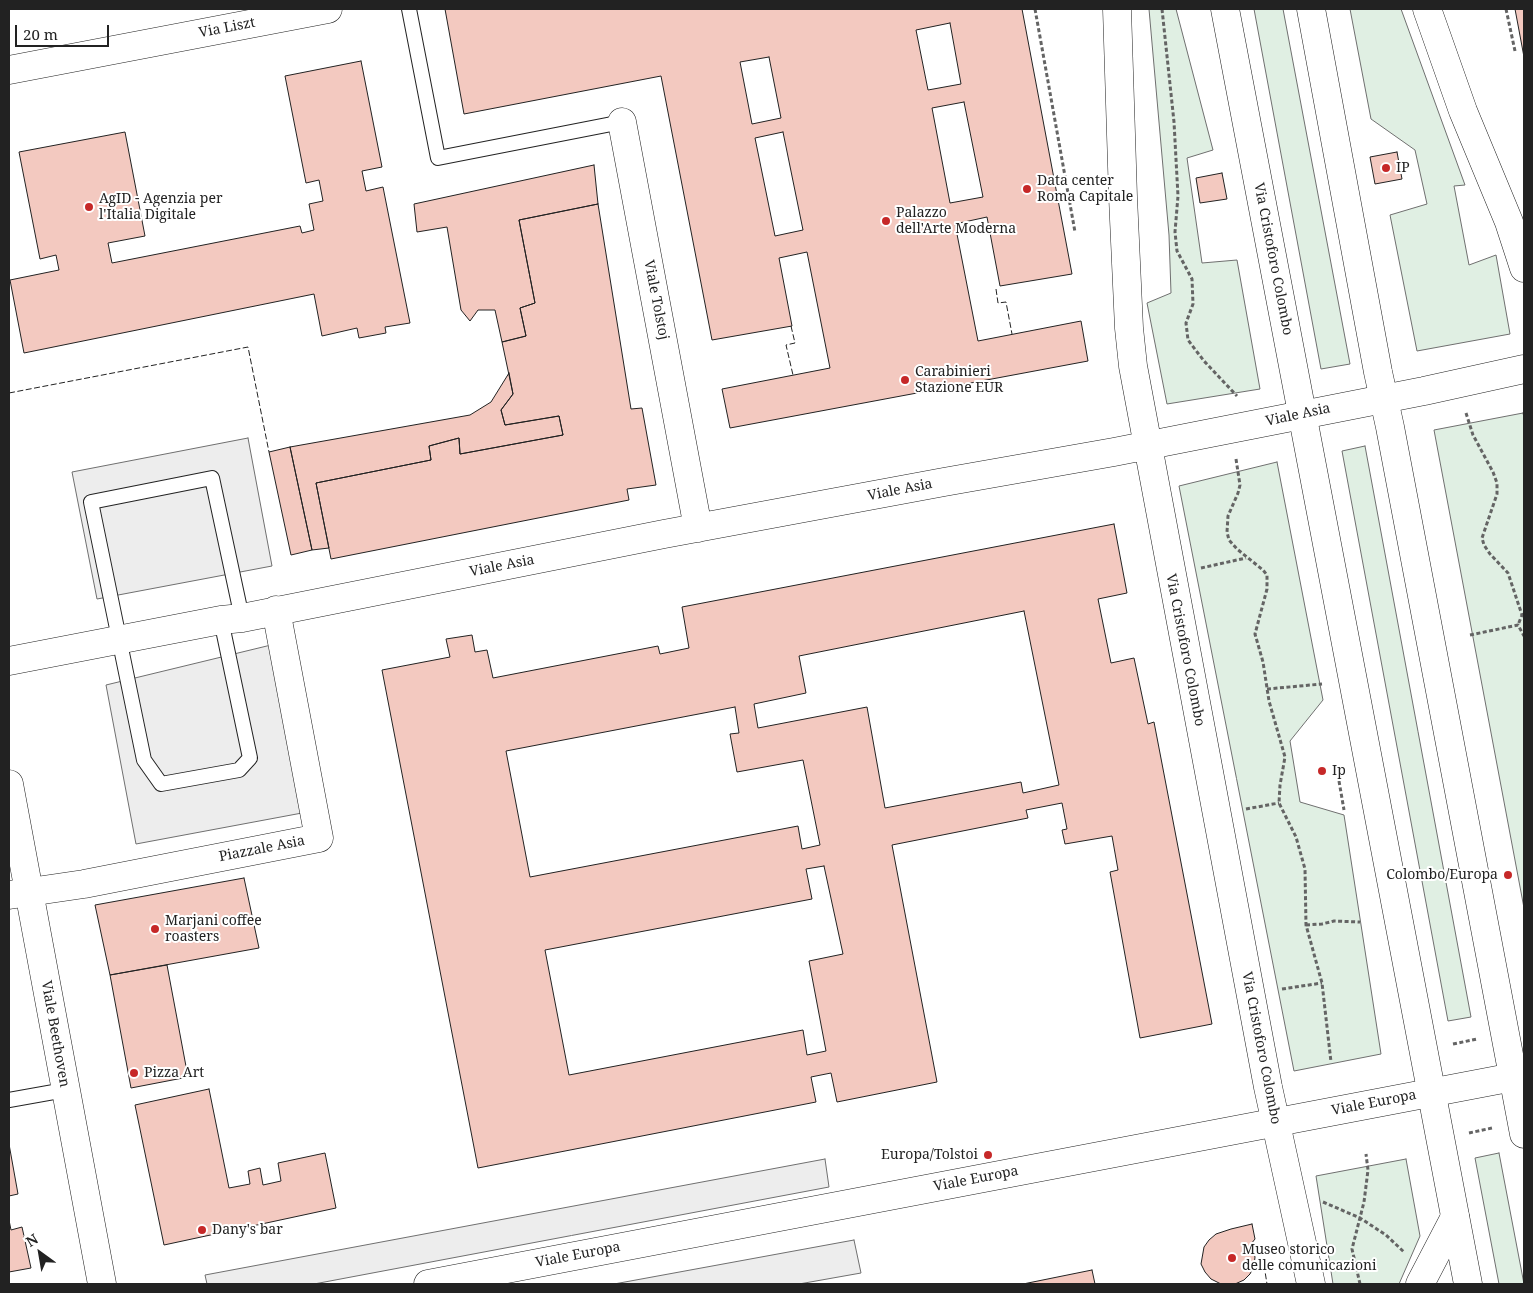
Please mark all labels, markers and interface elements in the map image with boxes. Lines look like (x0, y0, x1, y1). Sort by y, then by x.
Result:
street label: Via Liszt (197, 14, 257, 42)
scale bar (18, 15, 111, 47)
text: 20 m (23, 24, 58, 44)
place label: IP (1396, 160, 1410, 176)
marker: IP (1380, 162, 1392, 174)
place label: Data center Roma Capitale (1037, 173, 1133, 206)
street label: Via Cristoforo Colombo (1250, 181, 1296, 337)
marker: Data center Roma Capitale (1021, 183, 1033, 195)
place label: AgID - Agenzia per l'Italia Digitale (99, 191, 223, 223)
marker: AgID - Agenzia per l'Italia Digitale (83, 201, 95, 213)
place label: Palazzo dell'Arte Moderna (896, 205, 1016, 238)
marker: Palazzo dell'Arte Moderna (880, 215, 892, 227)
street label: Viale Tolstoj (640, 259, 672, 341)
place label: Carabinieri Stazione EUR (915, 364, 1003, 397)
marker: Carabinieri Stazione EUR (899, 374, 911, 386)
street label: Viale Asia (1264, 400, 1332, 430)
street label: Viale Asia (866, 475, 934, 505)
street label: Viale Asia (468, 551, 536, 581)
street label: Via Cristoforo Colombo (1162, 572, 1208, 728)
place label: Ip (1332, 763, 1346, 779)
marker: Ip (1316, 765, 1328, 777)
street label: Piazzale Asia (218, 832, 306, 866)
place label: Colombo/Europa (1386, 867, 1498, 883)
marker: Colombo/Europa (1502, 869, 1514, 881)
place label: Marjani coffee roasters (165, 913, 262, 946)
marker: Marjani coffee roasters (149, 923, 161, 935)
street label: Via Cristoforo Colombo (1238, 970, 1284, 1126)
street label: Viale Beethoven (37, 979, 73, 1089)
place label: Pizza Art (144, 1065, 204, 1081)
marker: Pizza Art (128, 1067, 140, 1079)
street label: Viale Europa (1330, 1087, 1418, 1119)
place label: Europa/Tolstoi (881, 1147, 978, 1163)
marker: Europa/Tolstoi (982, 1149, 994, 1161)
street label: Viale Europa (932, 1163, 1020, 1195)
place label: Dany's bar (212, 1222, 283, 1238)
marker: Dany's bar (196, 1224, 208, 1236)
north arrow (15, 1228, 65, 1278)
text: N (22, 1229, 41, 1251)
street label: Viale Europa (534, 1239, 622, 1271)
place label: Museo storico delle comunicazioni (1242, 1242, 1376, 1274)
marker: Museo storico delle comunicazioni (1226, 1252, 1238, 1264)

